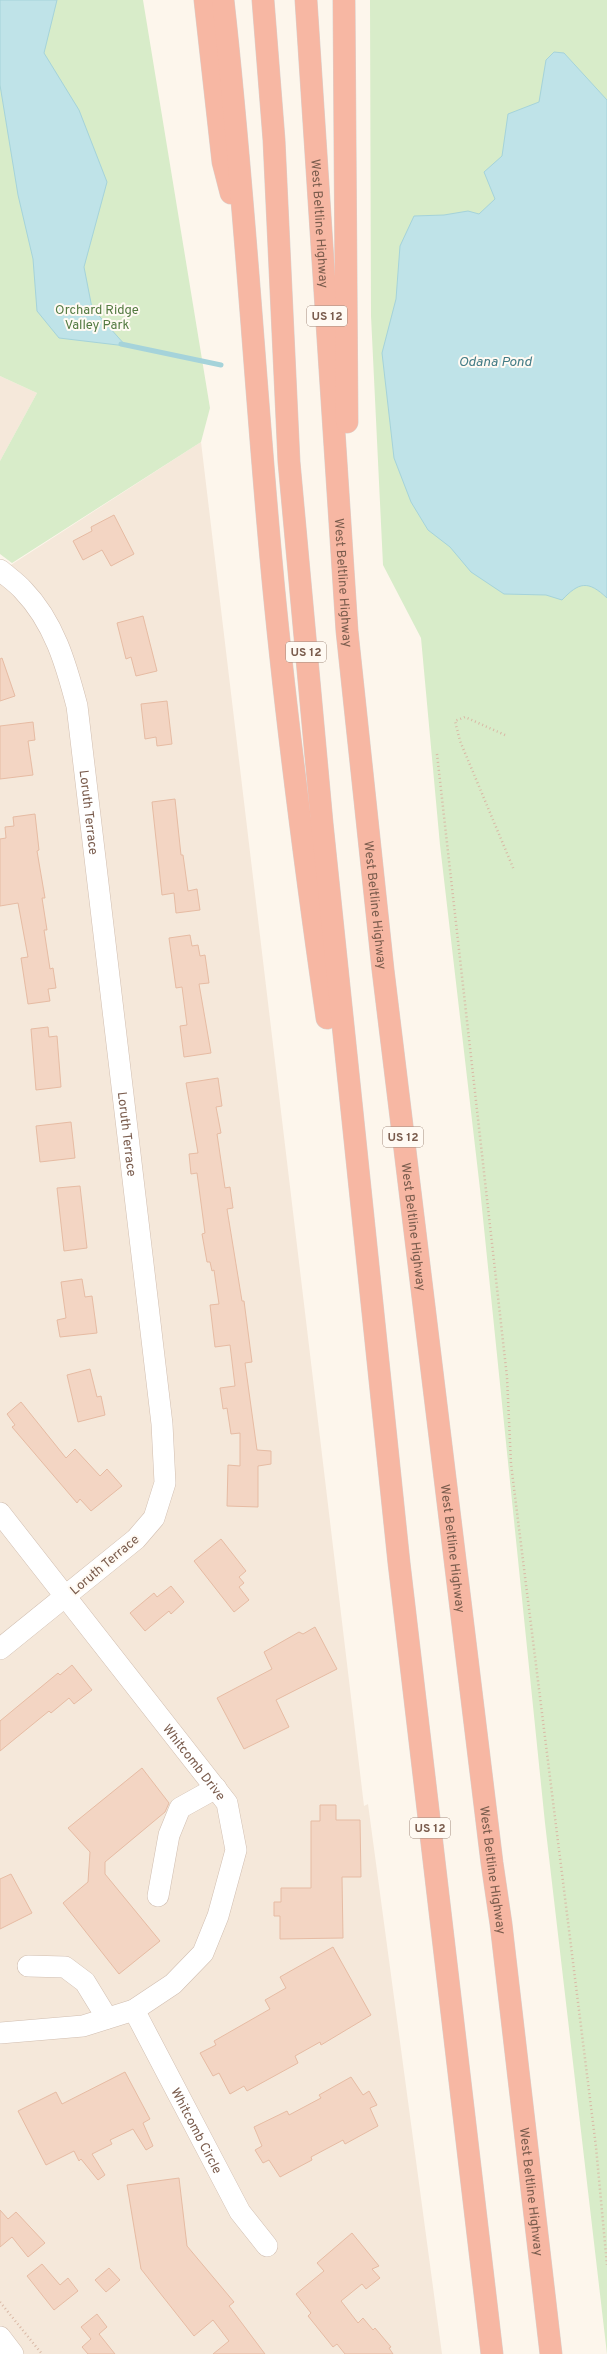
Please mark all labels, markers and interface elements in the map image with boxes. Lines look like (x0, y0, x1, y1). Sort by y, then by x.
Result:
street label: West Beltline Highway (306, 159, 331, 289)
park label: Orchard Ridge Valley Park (55, 303, 139, 334)
road number: US 12 (307, 306, 347, 326)
water label: Odana Pond (458, 354, 533, 371)
street label: West Beltline Highway (330, 518, 355, 648)
road number: US 12 (286, 642, 326, 662)
street label: Loruth Terrace (75, 769, 101, 856)
street label: West Beltline Highway (359, 840, 389, 971)
street label: Loruth Terrace (113, 1091, 139, 1178)
road number: US 12 (383, 1127, 423, 1147)
street label: West Beltline Highway (397, 1162, 428, 1292)
street label: West Beltline Highway (436, 1484, 467, 1614)
street label: Loruth Terrace (68, 1532, 143, 1599)
street label: Whitcomb Drive (158, 1722, 228, 1804)
street label: West Beltline Highway (475, 1805, 508, 1935)
road number: US 12 (410, 1818, 450, 1838)
street label: Whitcomb Circle (166, 2086, 225, 2177)
street label: West Beltline Highway (515, 2127, 546, 2257)

